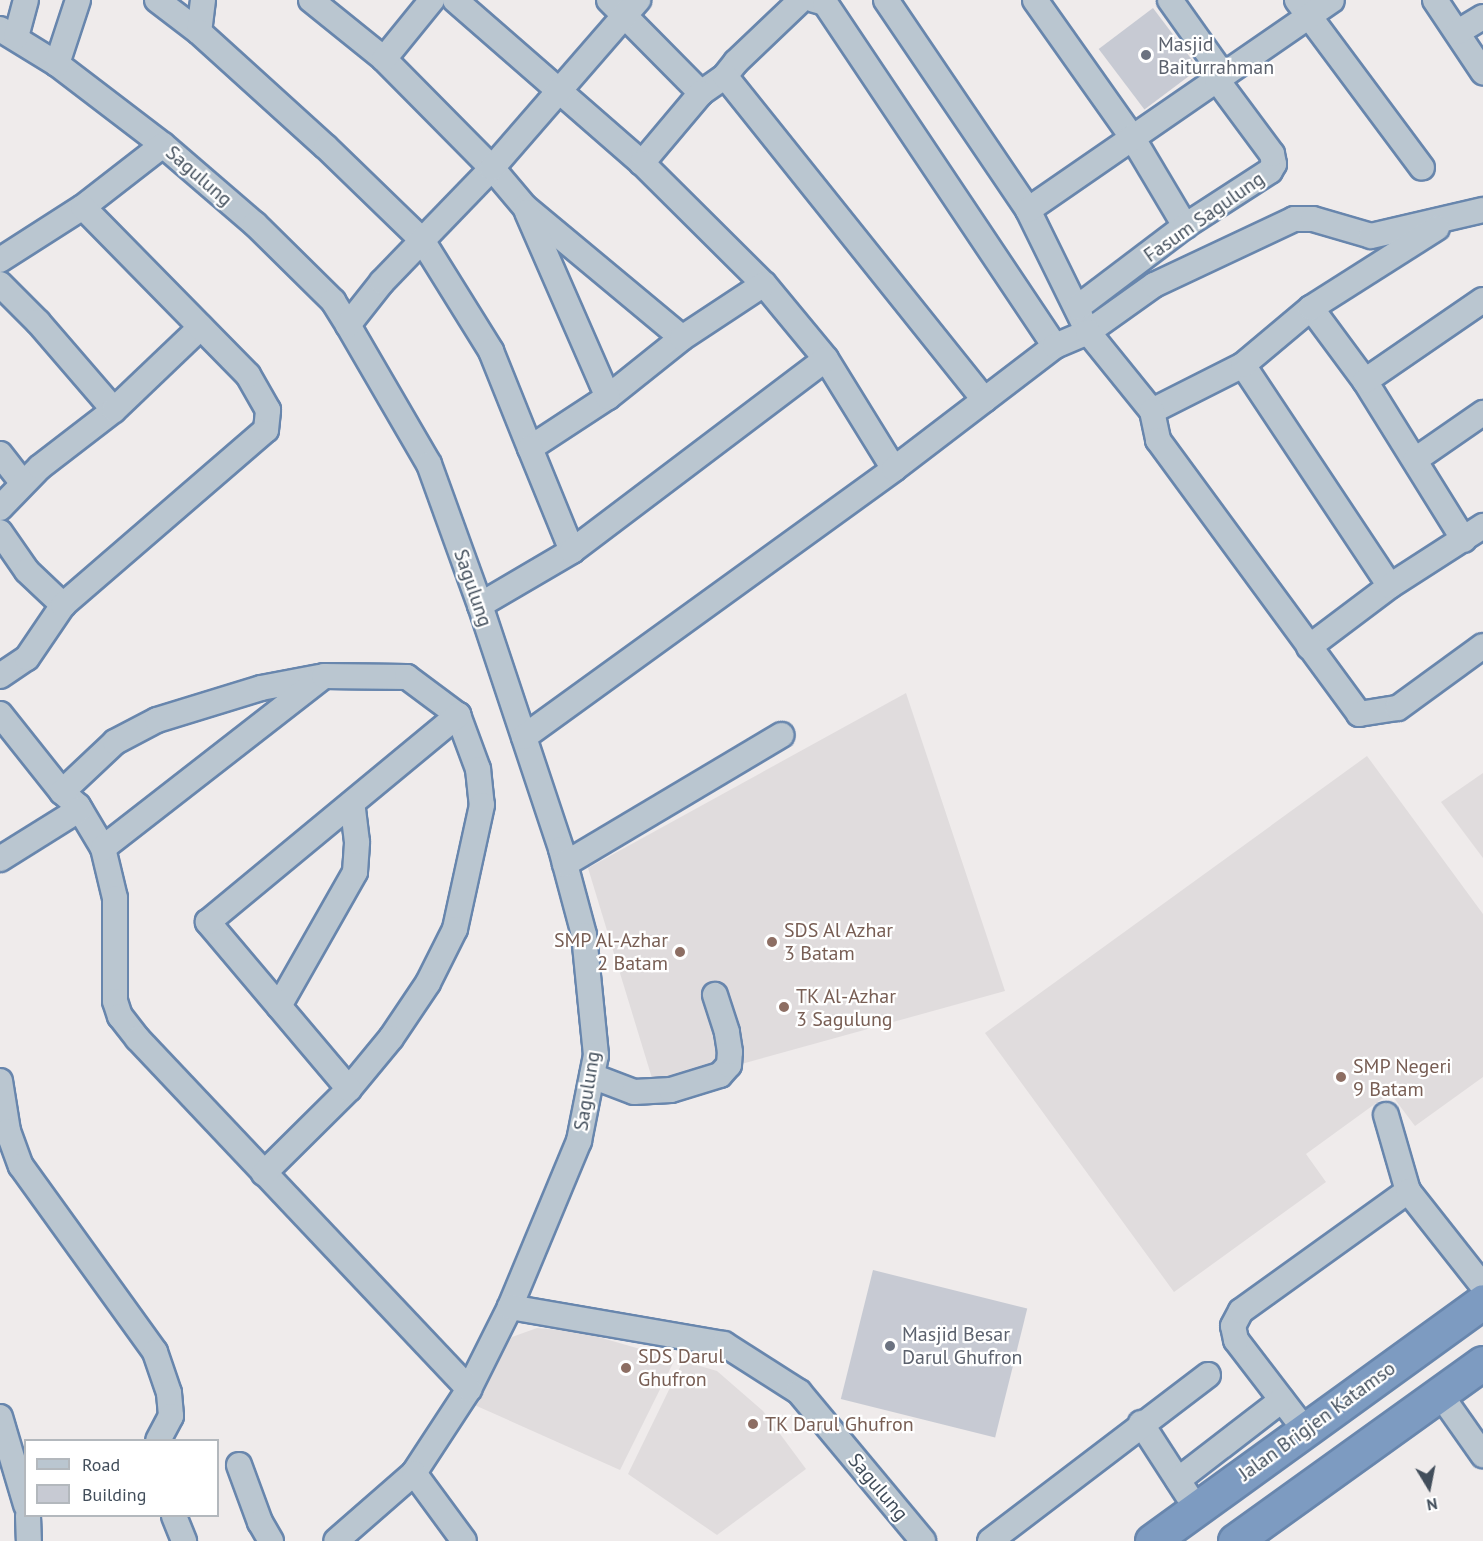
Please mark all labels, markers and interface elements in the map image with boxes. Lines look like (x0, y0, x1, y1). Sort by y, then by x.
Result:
place label: Masjid Baiturrahman (1158, 32, 1274, 79)
marker: Masjid Baiturrahman (1139, 48, 1153, 62)
street label: Sagulung (161, 141, 237, 211)
street label: Fasum Sagulung (1139, 167, 1269, 267)
street label: Sagulung (449, 546, 497, 630)
place label: SDS Al Azhar 3 Batam (784, 918, 894, 965)
place label: SMP Al-Azhar 2 Batam (552, 928, 668, 975)
marker: SDS Al Azhar 3 Batam (765, 935, 779, 949)
marker: SMP Al-Azhar 2 Batam (673, 945, 687, 959)
place label: TK Al-Azhar 3 Sagulung (796, 984, 897, 1031)
marker: TK Al-Azhar 3 Sagulung (777, 1000, 791, 1014)
street label: Sagulung (569, 1049, 605, 1133)
place label: SMP Negeri 9 Batam (1353, 1054, 1452, 1101)
marker: SMP Negeri 9 Batam (1334, 1070, 1348, 1084)
place label: Masjid Besar Darul Ghufron (902, 1322, 1023, 1369)
marker: Masjid Besar Darul Ghufron (883, 1339, 897, 1353)
place label: SDS Darul Ghufron (638, 1344, 724, 1391)
street label: Jalan Brigjen Katamso (1234, 1356, 1400, 1486)
marker: SDS Darul Ghufron (619, 1361, 633, 1375)
place label: TK Darul Ghufron (765, 1412, 914, 1436)
marker: TK Darul Ghufron (746, 1417, 760, 1431)
legend (24, 1439, 219, 1517)
street label: Sagulung (843, 1449, 913, 1525)
text: Road (82, 1453, 120, 1476)
north arrow (1399, 1457, 1459, 1517)
text: Building (82, 1483, 146, 1506)
text: N (1425, 1494, 1439, 1515)

